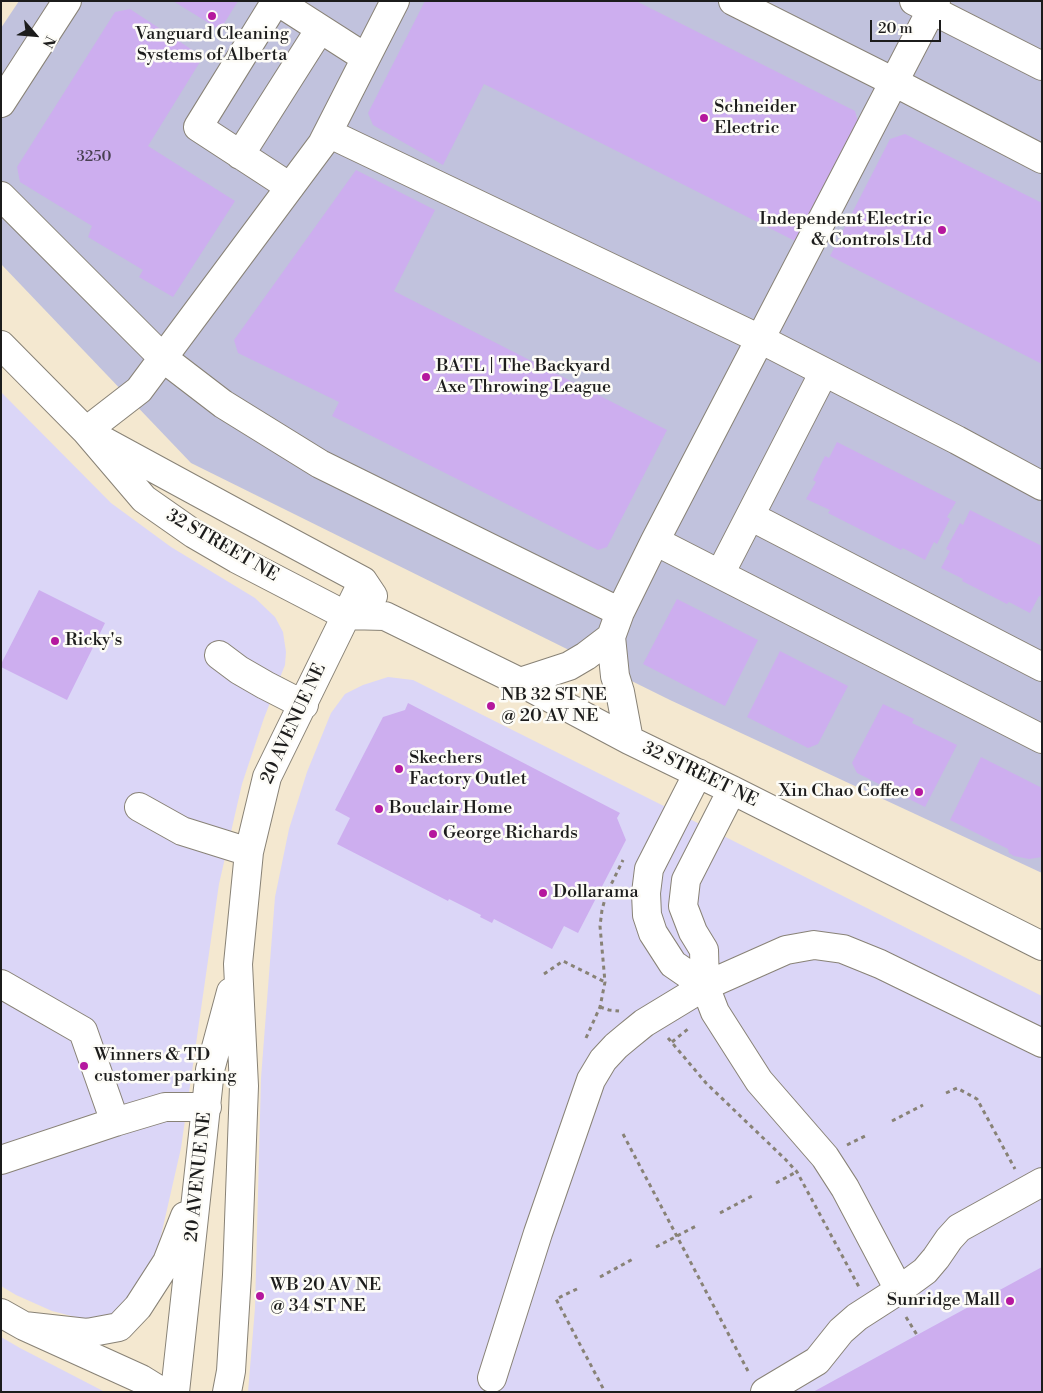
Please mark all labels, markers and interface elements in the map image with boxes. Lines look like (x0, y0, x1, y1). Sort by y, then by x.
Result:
north arrow (10, 10, 60, 60)
marker: Vanguard Cleaning Systems of Alberta (206, 10, 218, 22)
scale bar (873, 10, 944, 42)
text: 20 m (878, 19, 913, 38)
place label: Vanguard Cleaning Systems of Alberta (135, 24, 289, 66)
text: N (38, 33, 59, 51)
place label: Schneider Electric (714, 97, 797, 140)
marker: Schneider Electric (698, 112, 710, 124)
house number: 3250 (76, 148, 112, 166)
place label: Independent Electric & Controls Ltd (759, 209, 932, 252)
marker: Independent Electric & Controls Ltd (936, 224, 948, 236)
place label: BATL | The Backyard Axe Throwing League (436, 356, 611, 398)
marker: BATL | The Backyard Axe Throwing League (420, 371, 432, 383)
street label: 32 STREET NE (162, 505, 282, 587)
place label: Ricky's (65, 630, 122, 652)
marker: Ricky's (49, 635, 61, 647)
street label: 20 AVENUE NE (257, 660, 331, 788)
place label: NB 32 ST NE @ 20 AV NE (501, 685, 607, 728)
marker: NB 32 ST NE @ 20 AV NE (485, 700, 497, 712)
street label: 32 STREET NE (639, 738, 761, 812)
place label: Skechers Factory Outlet (409, 748, 527, 791)
marker: Skechers Factory Outlet (393, 763, 405, 775)
place label: Xin Chao Coffee (779, 781, 909, 803)
marker: Xin Chao Coffee (913, 786, 925, 798)
place label: Bouclair Home (389, 798, 512, 820)
marker: Bouclair Home (373, 803, 385, 815)
place label: George Richards (443, 823, 578, 845)
marker: George Richards (427, 828, 439, 840)
place label: Dollarama (553, 882, 639, 904)
marker: Dollarama (537, 887, 549, 899)
place label: Winners & TD customer parking (94, 1045, 236, 1088)
marker: Winners & TD customer parking (78, 1060, 90, 1072)
street label: 20 AVENUE NE (181, 1111, 217, 1243)
place label: WB 20 AV NE @ 34 ST NE (270, 1275, 381, 1318)
marker: WB 20 AV NE @ 34 ST NE (254, 1290, 266, 1302)
place label: Sunridge Mall (887, 1290, 1000, 1312)
marker: Sunridge Mall (1004, 1295, 1016, 1307)

